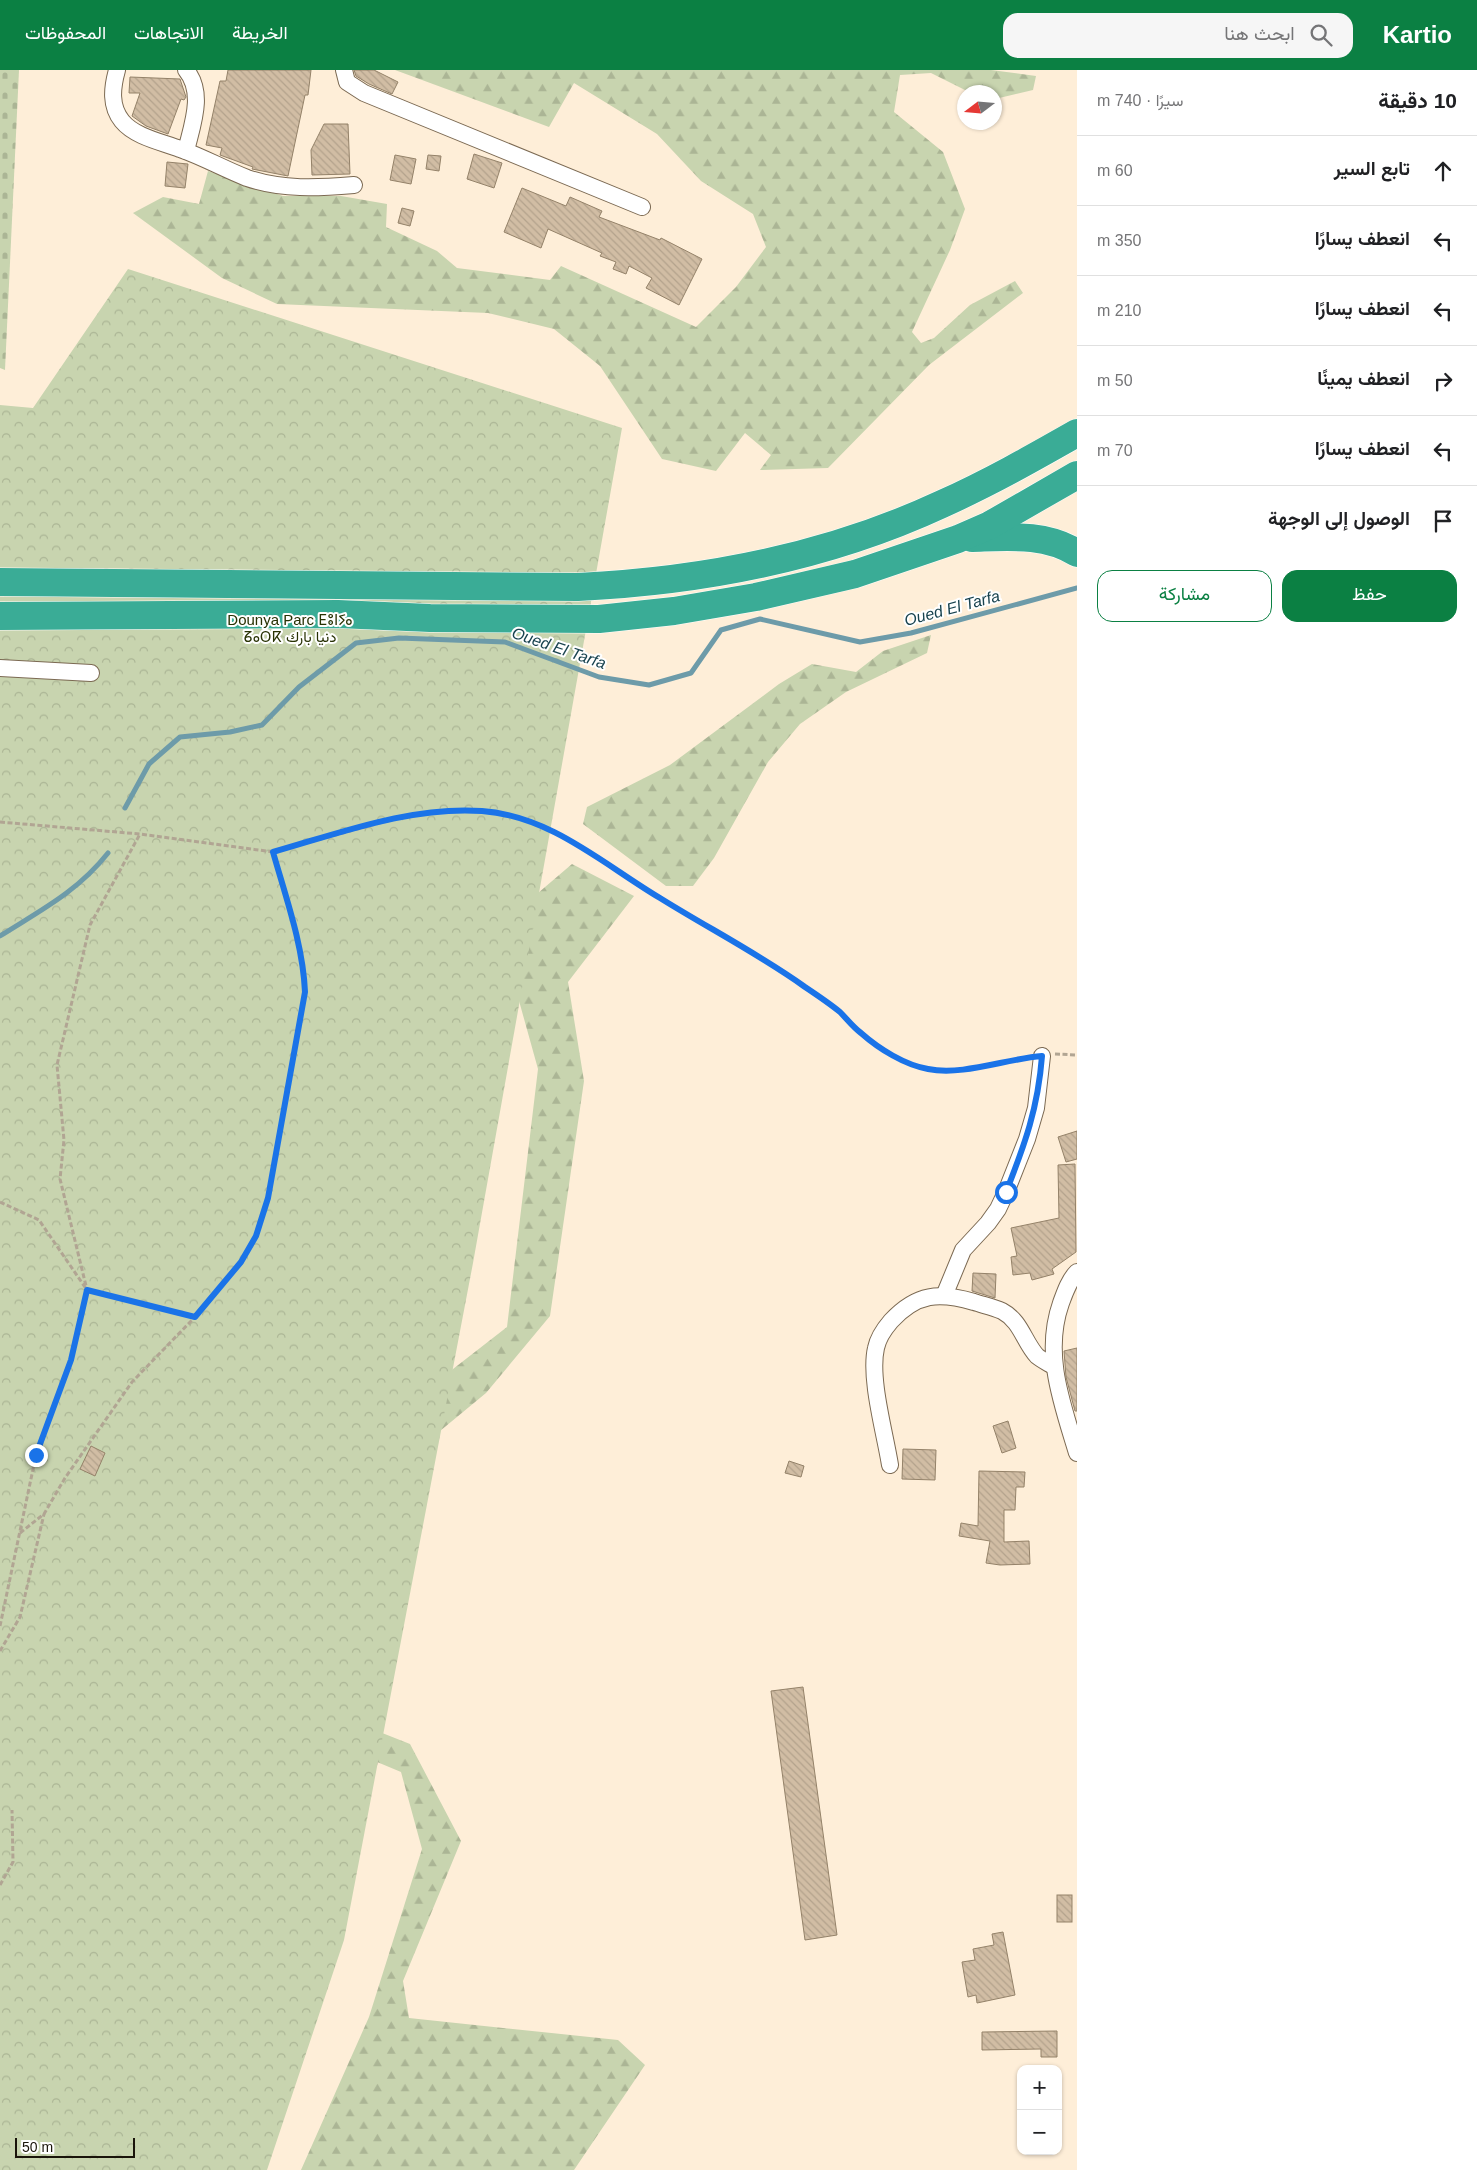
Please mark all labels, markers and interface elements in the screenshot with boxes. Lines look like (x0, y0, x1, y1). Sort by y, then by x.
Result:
search box (1003, 13, 1353, 58)
icon: search (1307, 21, 1335, 49)
text: Kartio (1383, 21, 1452, 48)
text: المحفوظات (25, 23, 106, 43)
text: الاتجاهات (134, 23, 204, 43)
text: الخريطة (232, 23, 288, 43)
text: ابحث هنا (1224, 23, 1295, 44)
north arrow (957, 85, 1002, 130)
text: 10 دقيقة (1378, 89, 1457, 112)
text: سيرًا · 740 m (1097, 92, 1183, 109)
icon: ahead (1429, 157, 1457, 185)
text: تابع السير (1334, 158, 1410, 179)
text: 60 m (1097, 162, 1133, 179)
icon: left (1429, 227, 1457, 255)
text: انعطف يسارًا (1315, 228, 1410, 249)
text: 350 m (1097, 232, 1141, 249)
icon: left (1429, 297, 1457, 325)
text: انعطف يسارًا (1315, 298, 1410, 319)
text: 210 m (1097, 302, 1141, 319)
icon: right (1429, 367, 1457, 395)
text: انعطف يمينًا (1317, 368, 1410, 389)
text: 50 m (1097, 372, 1133, 389)
icon: left (1429, 437, 1457, 465)
text: انعطف يسارًا (1315, 438, 1410, 459)
text: 70 m (1097, 442, 1133, 459)
icon: arrive (1429, 507, 1457, 535)
text: الوصول إلى الوجهة (1268, 508, 1410, 529)
button: مشاركة (1097, 570, 1272, 622)
button: حفظ (1282, 570, 1457, 622)
water label: Oued El Tarfa (902, 587, 1002, 629)
park label: Dounya Parc ⴹⵓⵏⵢⴰ ⵒⴰⵔⴽ دنيا بارك (227, 611, 353, 646)
water label: Oued El Tarfa (510, 624, 608, 672)
route start (995, 1181, 1018, 1204)
route end (25, 1444, 48, 1467)
map controls (1017, 2065, 1062, 2155)
button: + (1017, 2065, 1062, 2110)
button: − (1017, 2110, 1062, 2155)
scale bar (15, 2135, 135, 2158)
text: 50 m (22, 2139, 53, 2155)

